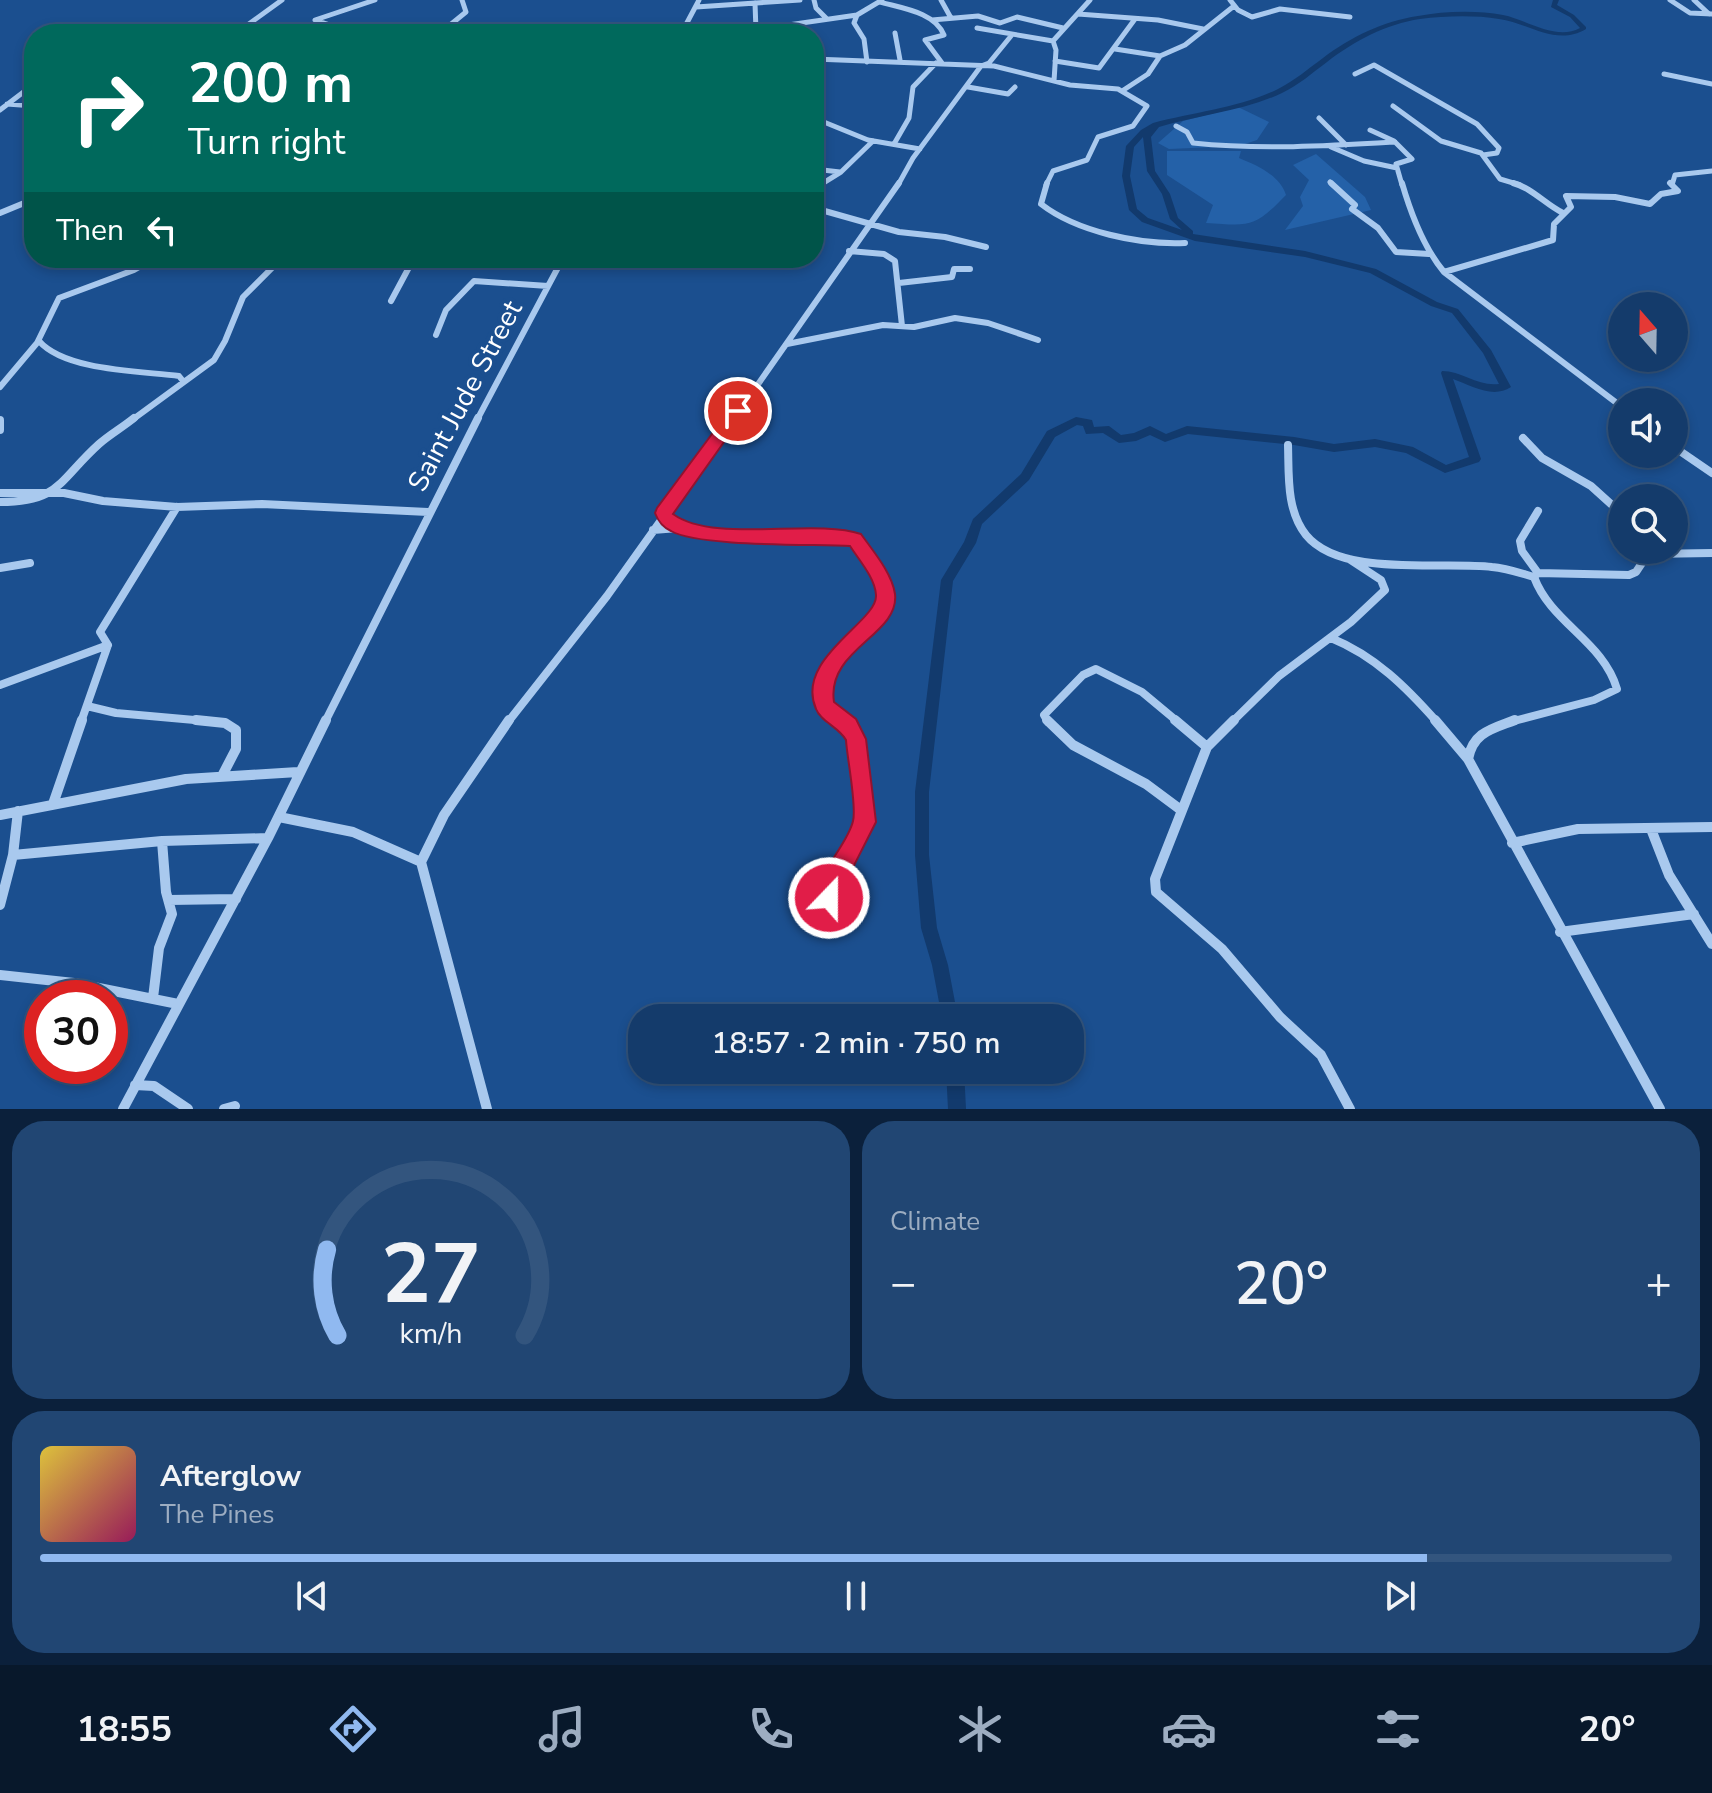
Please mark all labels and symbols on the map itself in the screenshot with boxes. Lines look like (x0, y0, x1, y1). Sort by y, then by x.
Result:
north arrow (1608, 292, 1688, 372)
street label: Saint Jude Street (399, 294, 531, 498)
pin (704, 377, 772, 445)
position arrow (787, 856, 871, 940)
speed limit sign: 30 (24, 980, 128, 1084)

